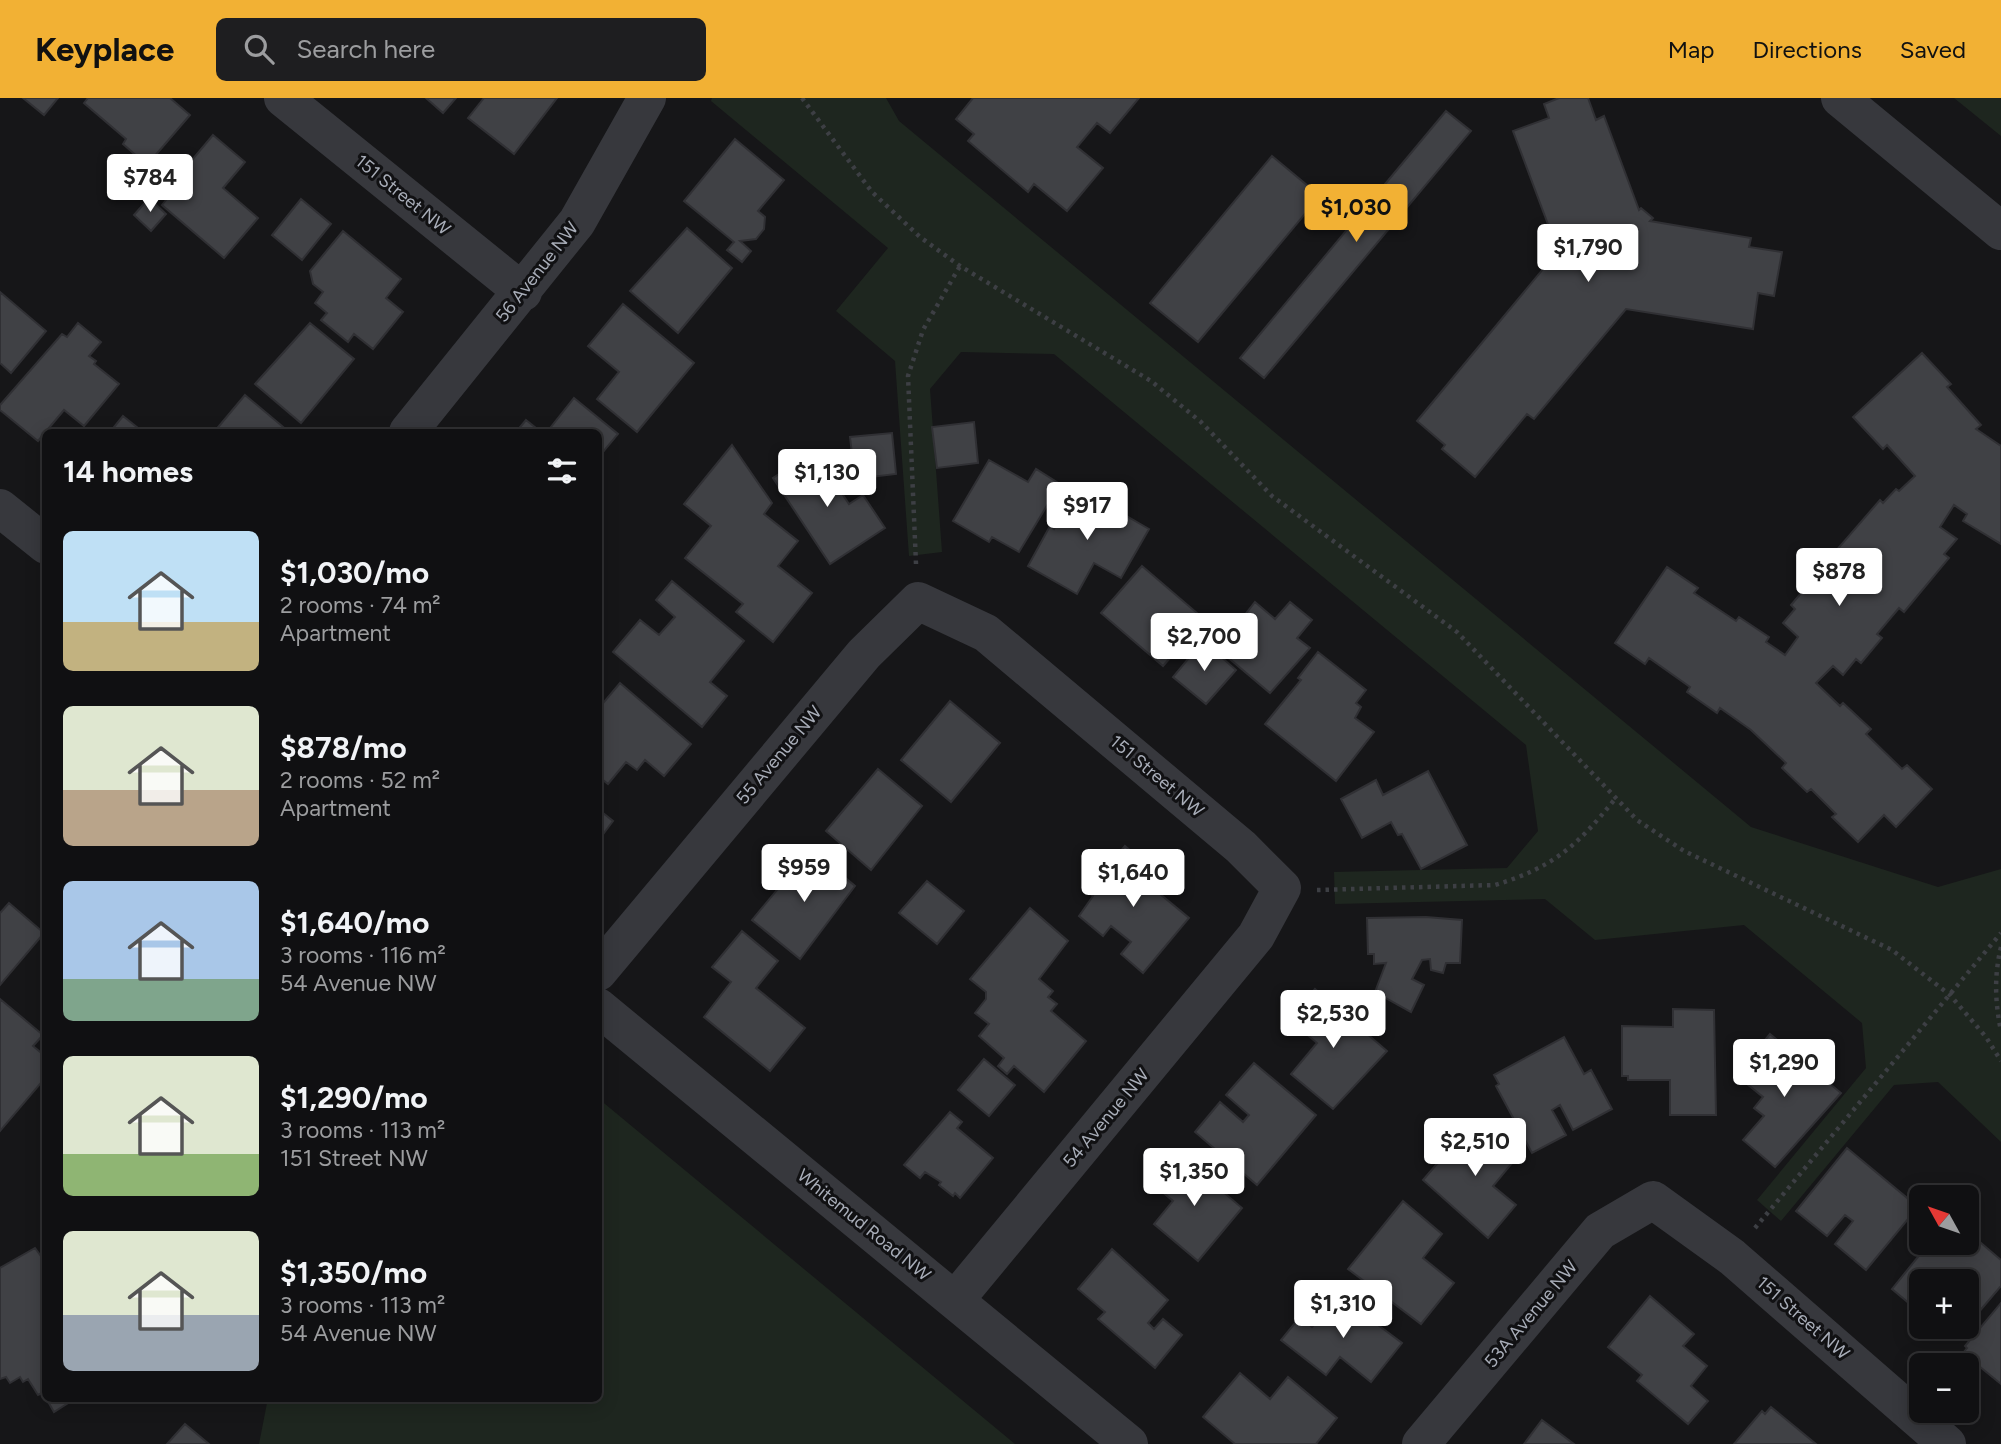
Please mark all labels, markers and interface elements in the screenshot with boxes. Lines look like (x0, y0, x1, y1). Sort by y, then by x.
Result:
search box (216, 18, 706, 81)
text: Keyplace (35, 30, 174, 69)
icon: search (240, 30, 278, 68)
text: Search here (296, 33, 435, 65)
text: Map (1668, 35, 1714, 64)
text: Directions (1752, 35, 1862, 64)
text: Saved (1900, 35, 1966, 64)
street label: 151 Street NW (351, 150, 455, 240)
pin: $784 (109, 155, 191, 214)
text: $784 (123, 163, 177, 191)
pin: $1,030 (1299, 184, 1413, 244)
text: $1,030 (1321, 193, 1391, 221)
street label: 56 Avenue NW (491, 217, 584, 327)
pin: $1,790 (1531, 225, 1645, 284)
text: $1,790 (1553, 233, 1623, 261)
pin: $1,130 (770, 450, 884, 509)
icon: filters (543, 452, 581, 490)
text: 14 homes (63, 453, 193, 490)
text: $1,130 (794, 458, 860, 486)
pin: $917 (1046, 482, 1128, 542)
text: $917 (1063, 491, 1111, 519)
pin: $878 (1798, 548, 1880, 608)
text: $1,030/mo (280, 554, 429, 591)
text: $878 (1812, 557, 1866, 585)
icon: home (119, 559, 203, 643)
text: 2 rooms · 74 m² (280, 591, 441, 619)
pin: $2,700 (1147, 614, 1261, 673)
text: Apartment (280, 619, 391, 647)
text: $2,700 (1167, 622, 1241, 650)
street label: 55 Avenue NW (731, 701, 827, 809)
text: $878/mo (280, 729, 407, 766)
street label: 151 Street NW (1106, 730, 1209, 822)
icon: home (119, 734, 203, 818)
text: 2 rooms · 52 m² (280, 766, 440, 794)
text: Apartment (280, 794, 391, 822)
pin: $959 (763, 844, 845, 904)
pin: $1,640 (1076, 850, 1190, 909)
text: $959 (778, 853, 830, 881)
text: $1,640 (1097, 858, 1169, 886)
text: $1,640/mo (280, 904, 429, 941)
icon: home (119, 909, 203, 993)
text: 3 rooms · 116 m² (280, 941, 446, 969)
text: 54 Avenue NW (280, 969, 437, 997)
pin: $2,530 (1276, 990, 1390, 1050)
text: $2,530 (1296, 999, 1370, 1027)
pin: $1,290 (1727, 1040, 1841, 1099)
text: $1,290 (1749, 1048, 1819, 1076)
street label: 54 Avenue NW (1058, 1063, 1154, 1172)
text: $1,290/mo (280, 1079, 428, 1116)
icon: home (119, 1084, 203, 1168)
text: 3 rooms · 113 m² (280, 1116, 445, 1144)
pin: $2,510 (1418, 1118, 1532, 1178)
text: $2,510 (1440, 1127, 1510, 1155)
text: 151 Street NW (280, 1144, 428, 1172)
pin: $1,350 (1137, 1148, 1251, 1208)
text: $1,350 (1159, 1157, 1229, 1185)
street label: Whitemud Road NW (793, 1164, 936, 1286)
north arrow (1909, 1185, 1979, 1255)
map controls (1909, 1185, 1979, 1423)
text: $1,350/mo (280, 1254, 427, 1291)
street label: 53A Avenue NW (1480, 1255, 1583, 1372)
icon: home (119, 1259, 203, 1343)
button: + (1909, 1269, 1979, 1339)
street label: 151 Street NW (1752, 1272, 1854, 1365)
pin: $1,310 (1286, 1280, 1400, 1340)
text: $1,310 (1310, 1289, 1376, 1317)
text: 3 rooms · 113 m² (280, 1291, 445, 1319)
text: 54 Avenue NW (280, 1319, 437, 1347)
button: − (1909, 1353, 1979, 1423)

